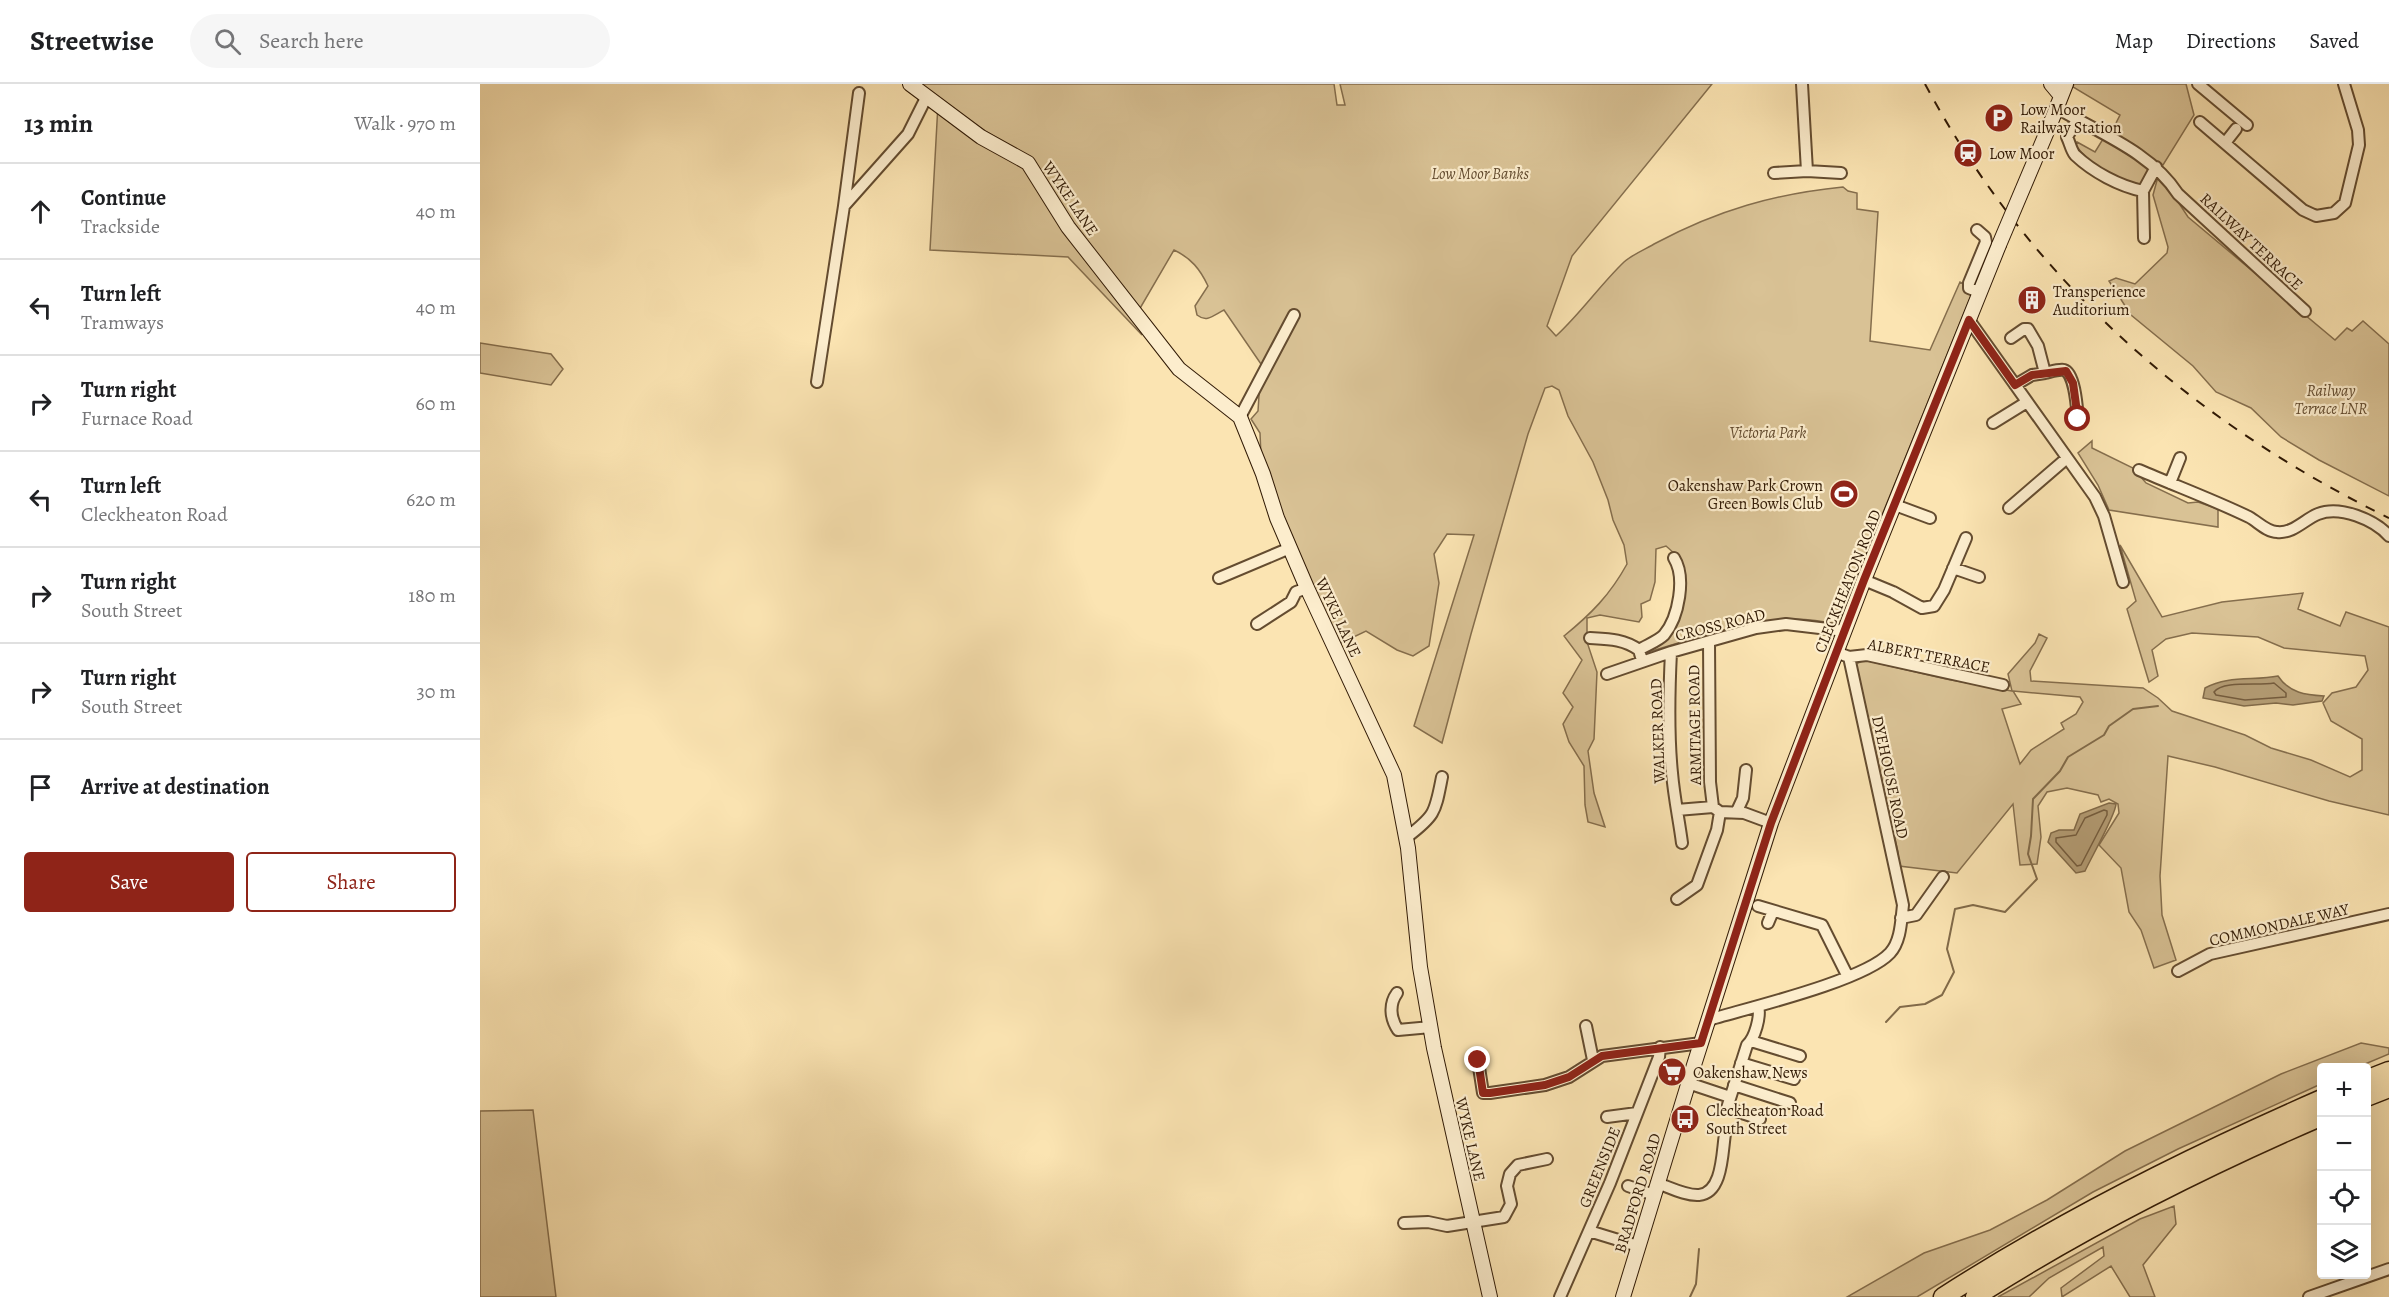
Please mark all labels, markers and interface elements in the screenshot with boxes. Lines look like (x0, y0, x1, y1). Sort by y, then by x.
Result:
search box (190, 14, 610, 68)
text: Streetwise (30, 22, 154, 60)
icon: search (211, 25, 244, 58)
text: Search here (259, 26, 364, 56)
text: Map (2115, 27, 2153, 55)
text: Directions (2186, 27, 2276, 55)
text: Saved (2309, 27, 2359, 55)
place label: Low Moor Railway Station (2020, 99, 2122, 139)
parking icon: Low Moor Railway Station (1983, 102, 2015, 134)
text: 13 min (24, 106, 93, 141)
text: Walk · 970 m (354, 110, 456, 137)
station icon: Low Moor (1952, 137, 1984, 169)
place label: Low Moor (1989, 143, 2055, 165)
street label: WYKE LANE (1037, 156, 1103, 240)
park label: Low Moor Banks (1431, 163, 1529, 185)
text: Continue (81, 183, 166, 213)
street label: RAILWAY TERRACE (2195, 188, 2308, 295)
icon: ahead (24, 195, 57, 228)
text: 40 m (416, 198, 456, 225)
text: Trackside (81, 213, 160, 240)
text: Turn left (81, 279, 161, 309)
place label: Transperience Auditorium (2052, 281, 2146, 321)
building icon: Transperience Auditorium (2016, 284, 2048, 316)
icon: left (24, 291, 57, 324)
text: 40 m (416, 294, 456, 321)
text: Tramways (81, 309, 164, 336)
text: Turn right (81, 375, 177, 405)
park label: Railway Terrace LNR (2295, 380, 2368, 420)
icon: right (24, 387, 57, 420)
text: 60 m (416, 390, 456, 417)
text: Furnace Road (81, 405, 193, 432)
route start (2064, 405, 2090, 431)
park label: Victoria Park (1730, 422, 1806, 444)
text: Turn left (81, 471, 161, 501)
place label: Oakenshaw Park Crown Green Bowls Club (1668, 475, 1823, 515)
sports icon: Oakenshaw Park Crown Green Bowls Club (1828, 478, 1860, 510)
icon: left (24, 483, 57, 516)
text: 620 m (406, 486, 456, 513)
text: Cleckheaton Road (81, 501, 228, 528)
street label: CLECKHEATON ROAD (1809, 506, 1887, 656)
text: Turn right (81, 567, 177, 597)
street label: WYKE LANE (1310, 573, 1366, 661)
icon: right (24, 579, 57, 612)
text: 180 m (408, 582, 456, 609)
text: South Street (81, 597, 182, 624)
street label: CROSS ROAD (1673, 603, 1768, 647)
street label: ALBERT TERRACE (1865, 633, 1992, 679)
text: Turn right (81, 663, 177, 693)
street label: ARMITAGE ROAD (1683, 665, 1707, 786)
icon: right (24, 675, 57, 708)
text: 30 m (416, 678, 456, 705)
street label: WALKER ROAD (1645, 678, 1671, 785)
text: South Street (81, 693, 182, 720)
street label: DYEHOUSE ROAD (1866, 714, 1914, 841)
icon: arrive (24, 771, 57, 804)
text: Arrive at destination (81, 772, 270, 802)
button: Save (24, 852, 234, 912)
button: Share (246, 852, 456, 912)
street label: COMMONDALE WAY (2207, 898, 2352, 952)
route end (1464, 1046, 1490, 1072)
supermarket icon: Oakenshaw News (1656, 1056, 1688, 1088)
place label: Oakenshaw News (1693, 1062, 1808, 1084)
map controls (2317, 1063, 2371, 1279)
button: + (2317, 1063, 2371, 1117)
street label: WYKE LANE (1449, 1094, 1490, 1183)
place label: Cleckheaton Road South Street (1706, 1100, 1824, 1140)
bus stop icon: Cleckheaton Road South Street (1669, 1103, 1701, 1135)
button: − (2317, 1117, 2371, 1171)
street label: GREENSIDE (1574, 1123, 1626, 1211)
street label: BRADFORD ROAD (1609, 1131, 1667, 1256)
button: locate (2317, 1171, 2371, 1225)
button: layers (2317, 1225, 2371, 1279)

